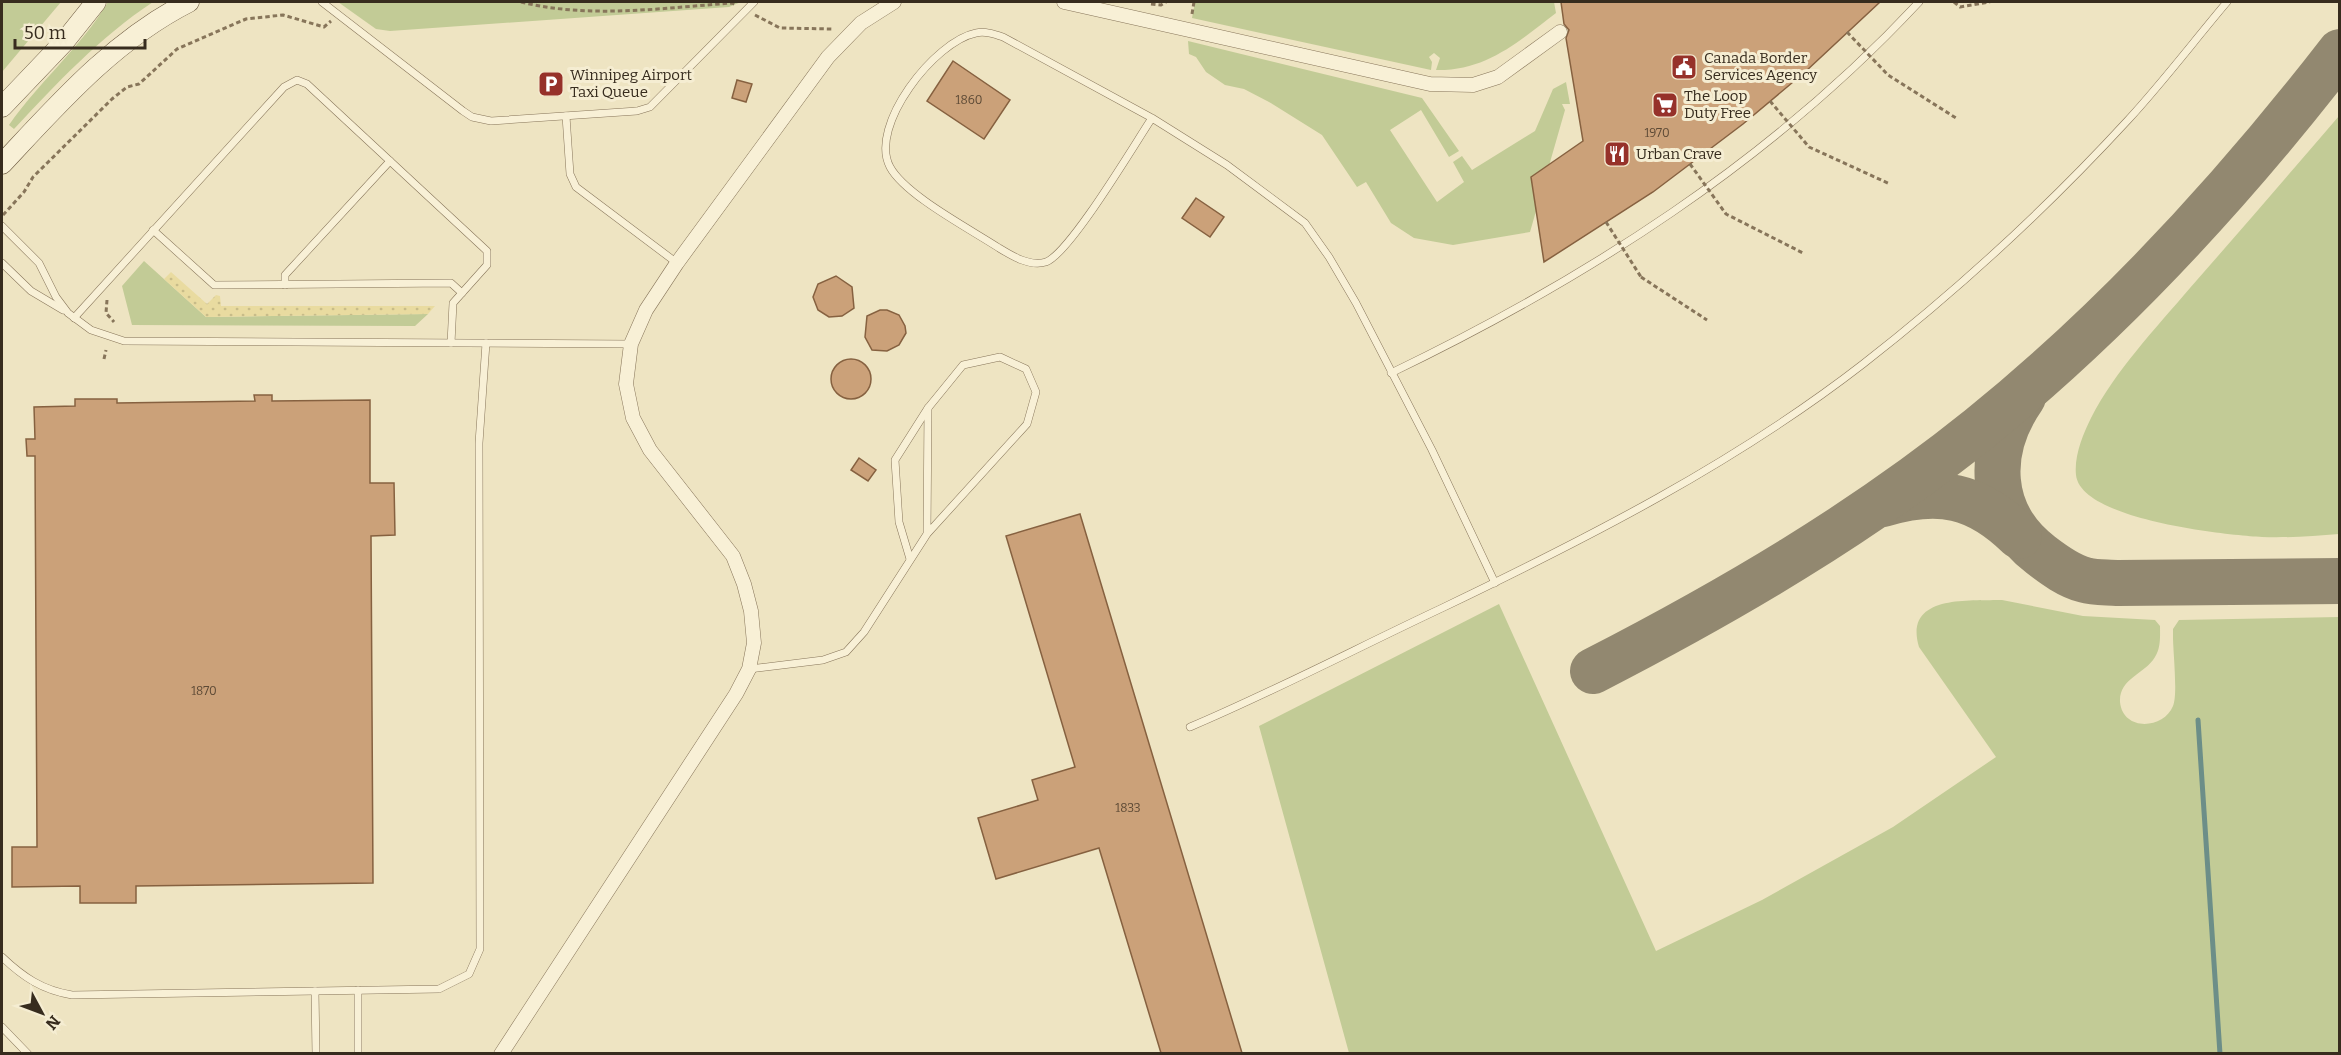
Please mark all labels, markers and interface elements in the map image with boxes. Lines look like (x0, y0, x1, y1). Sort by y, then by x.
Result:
scale bar (15, 12, 146, 50)
text: 50 m (24, 22, 66, 44)
place label: Canada Border Services Agency (1704, 49, 1817, 84)
public building icon: Canada Border Services Agency (1669, 52, 1699, 82)
place label: Winnipeg Airport Taxi Queue (570, 66, 693, 101)
parking icon: Winnipeg Airport Taxi Queue (536, 69, 566, 99)
place label: The Loop Duty Free (1684, 87, 1751, 122)
supermarket icon: The Loop Duty Free (1650, 90, 1680, 120)
house number: 1860 (956, 93, 982, 107)
house number: 1970 (1644, 126, 1670, 140)
restaurant icon: Urban Crave (1602, 139, 1632, 169)
place label: Urban Crave (1636, 145, 1722, 163)
house number: 1870 (191, 684, 217, 698)
house number: 1833 (1115, 801, 1141, 815)
north arrow (12, 983, 72, 1043)
text: N (42, 1012, 64, 1033)

